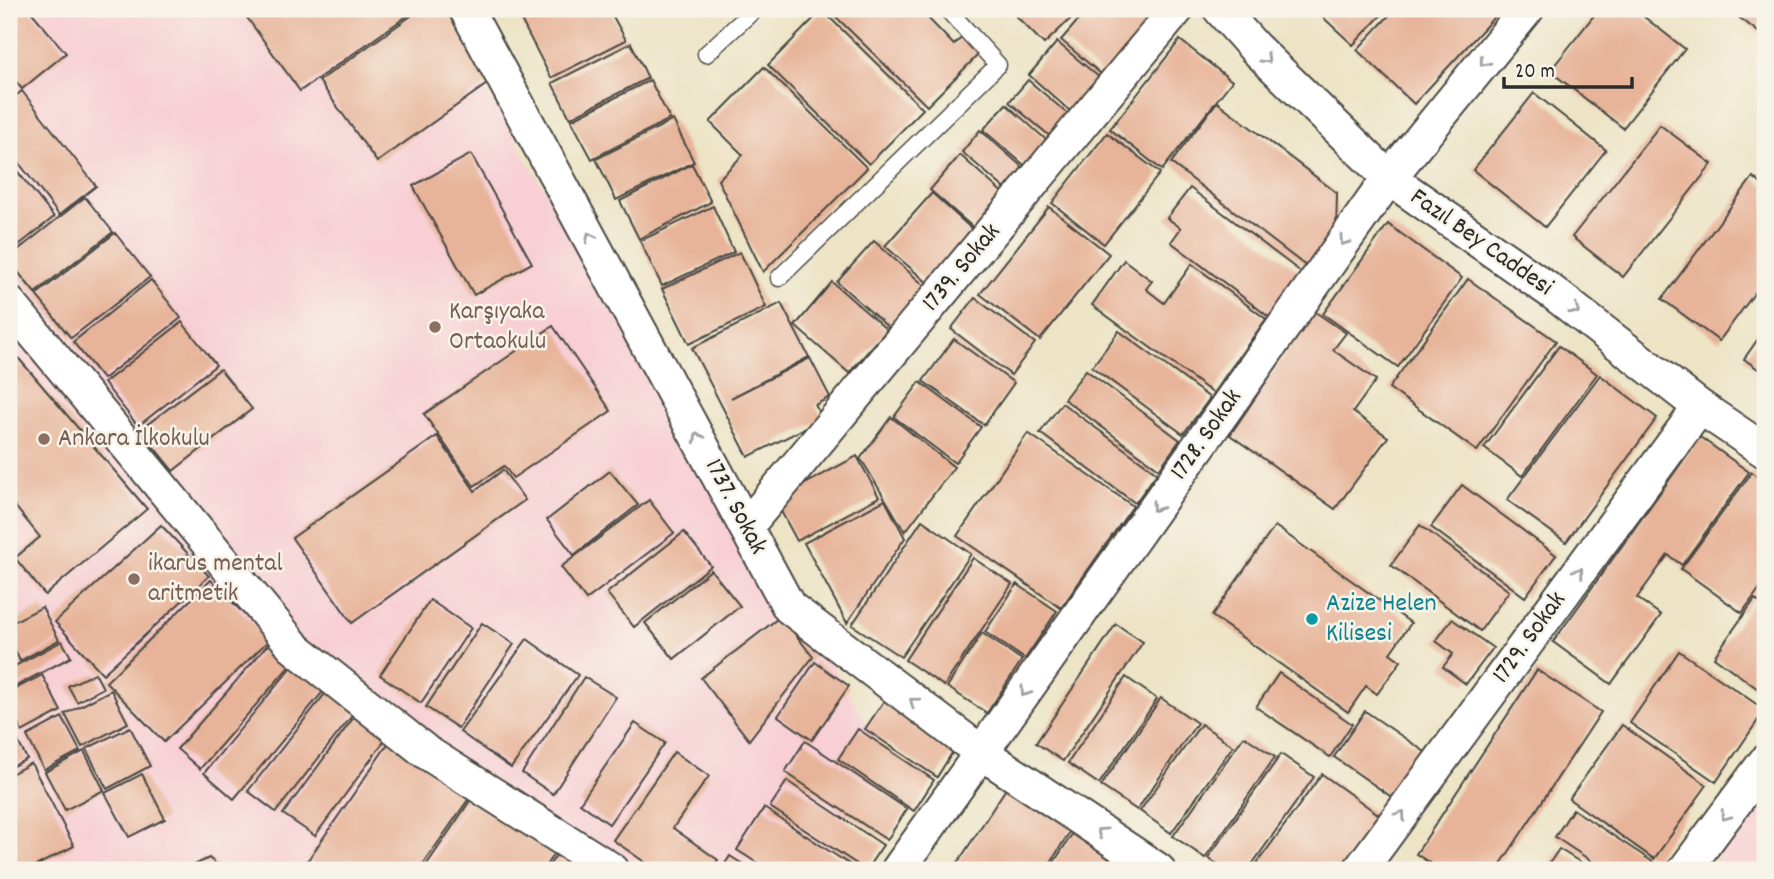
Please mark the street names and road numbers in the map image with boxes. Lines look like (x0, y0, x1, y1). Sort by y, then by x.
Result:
street label: Fazıl Bey Caddesi (1402, 180, 1560, 306)
street label: 1739. Sokak (914, 216, 1010, 320)
street label: 1728. Sokak (1162, 382, 1252, 488)
street label: 1737. Sokak (694, 452, 776, 562)
street label: 1729. Sokak (1484, 584, 1576, 692)

